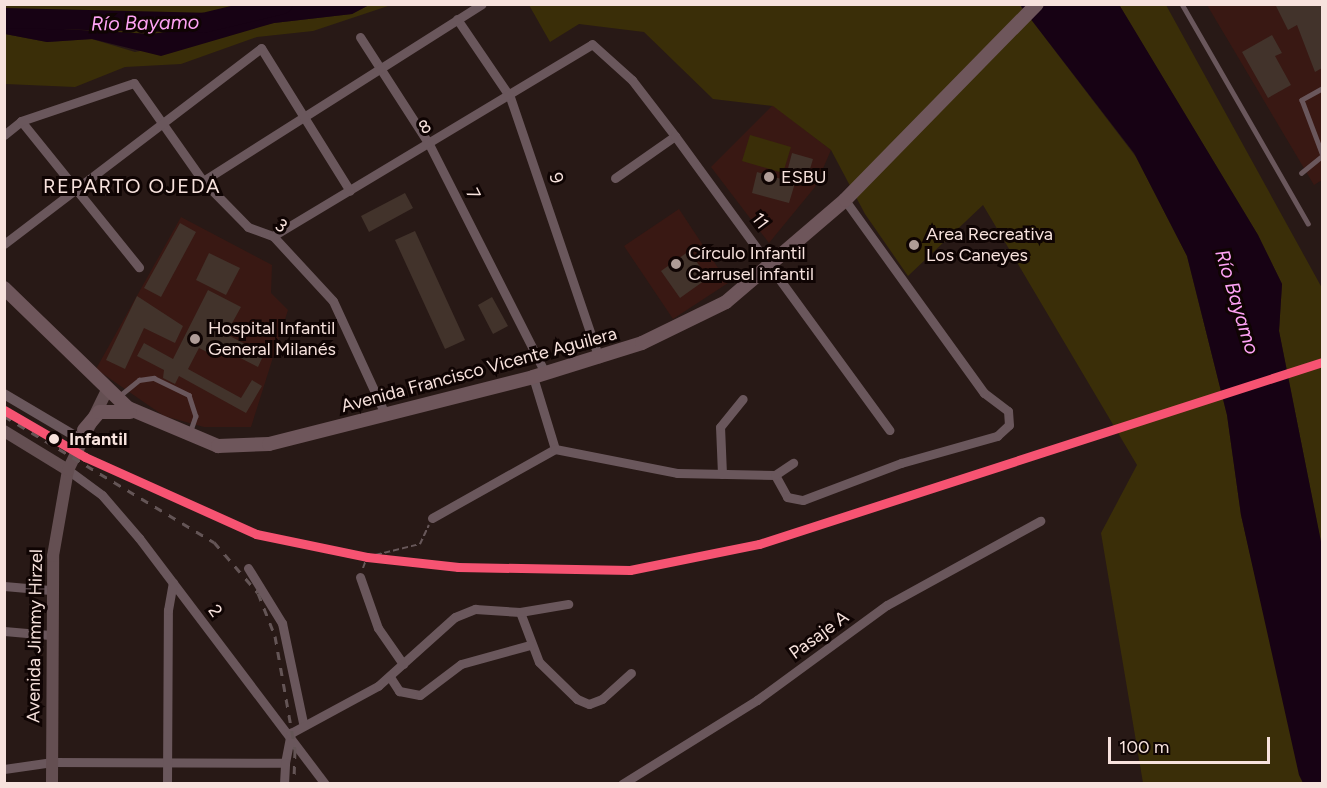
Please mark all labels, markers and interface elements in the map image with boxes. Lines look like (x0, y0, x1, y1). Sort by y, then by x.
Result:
water label: Río Bayamo (91, 10, 199, 36)
street label: 8 (415, 115, 435, 139)
place label: ESBU (781, 166, 826, 188)
street label: 9 (544, 170, 568, 186)
marker: ESBU (762, 170, 776, 184)
district label: REPARTO OJEDA (43, 174, 221, 198)
street label: 7 (461, 185, 485, 203)
street label: 11 (747, 209, 773, 233)
street label: 3 (271, 214, 291, 238)
place label: Area Recreativa Los Caneyes (926, 224, 1053, 266)
marker: Area Recreativa Los Caneyes (907, 238, 921, 252)
place label: Círculo Infantil Carrusel infantil (688, 243, 814, 286)
water label: Río Bayamo (1210, 247, 1264, 357)
marker: Círculo Infantil Carrusel infantil (669, 257, 683, 271)
place label: Hospital Infantil General Milanés (208, 318, 336, 360)
street label: Avenida Francisco Vicente Aguilera (339, 323, 619, 417)
marker: Hospital Infantil General Milanés (186, 330, 204, 348)
place label: Infantil (69, 428, 127, 450)
marker: Infantil (44, 429, 64, 449)
street label: Avenida Jimmy Hirzel (23, 549, 47, 723)
street label: 2 (203, 601, 227, 621)
street label: Pasaje A (785, 606, 853, 664)
scale bar (1111, 725, 1273, 763)
text: 100 m (1119, 736, 1169, 758)

